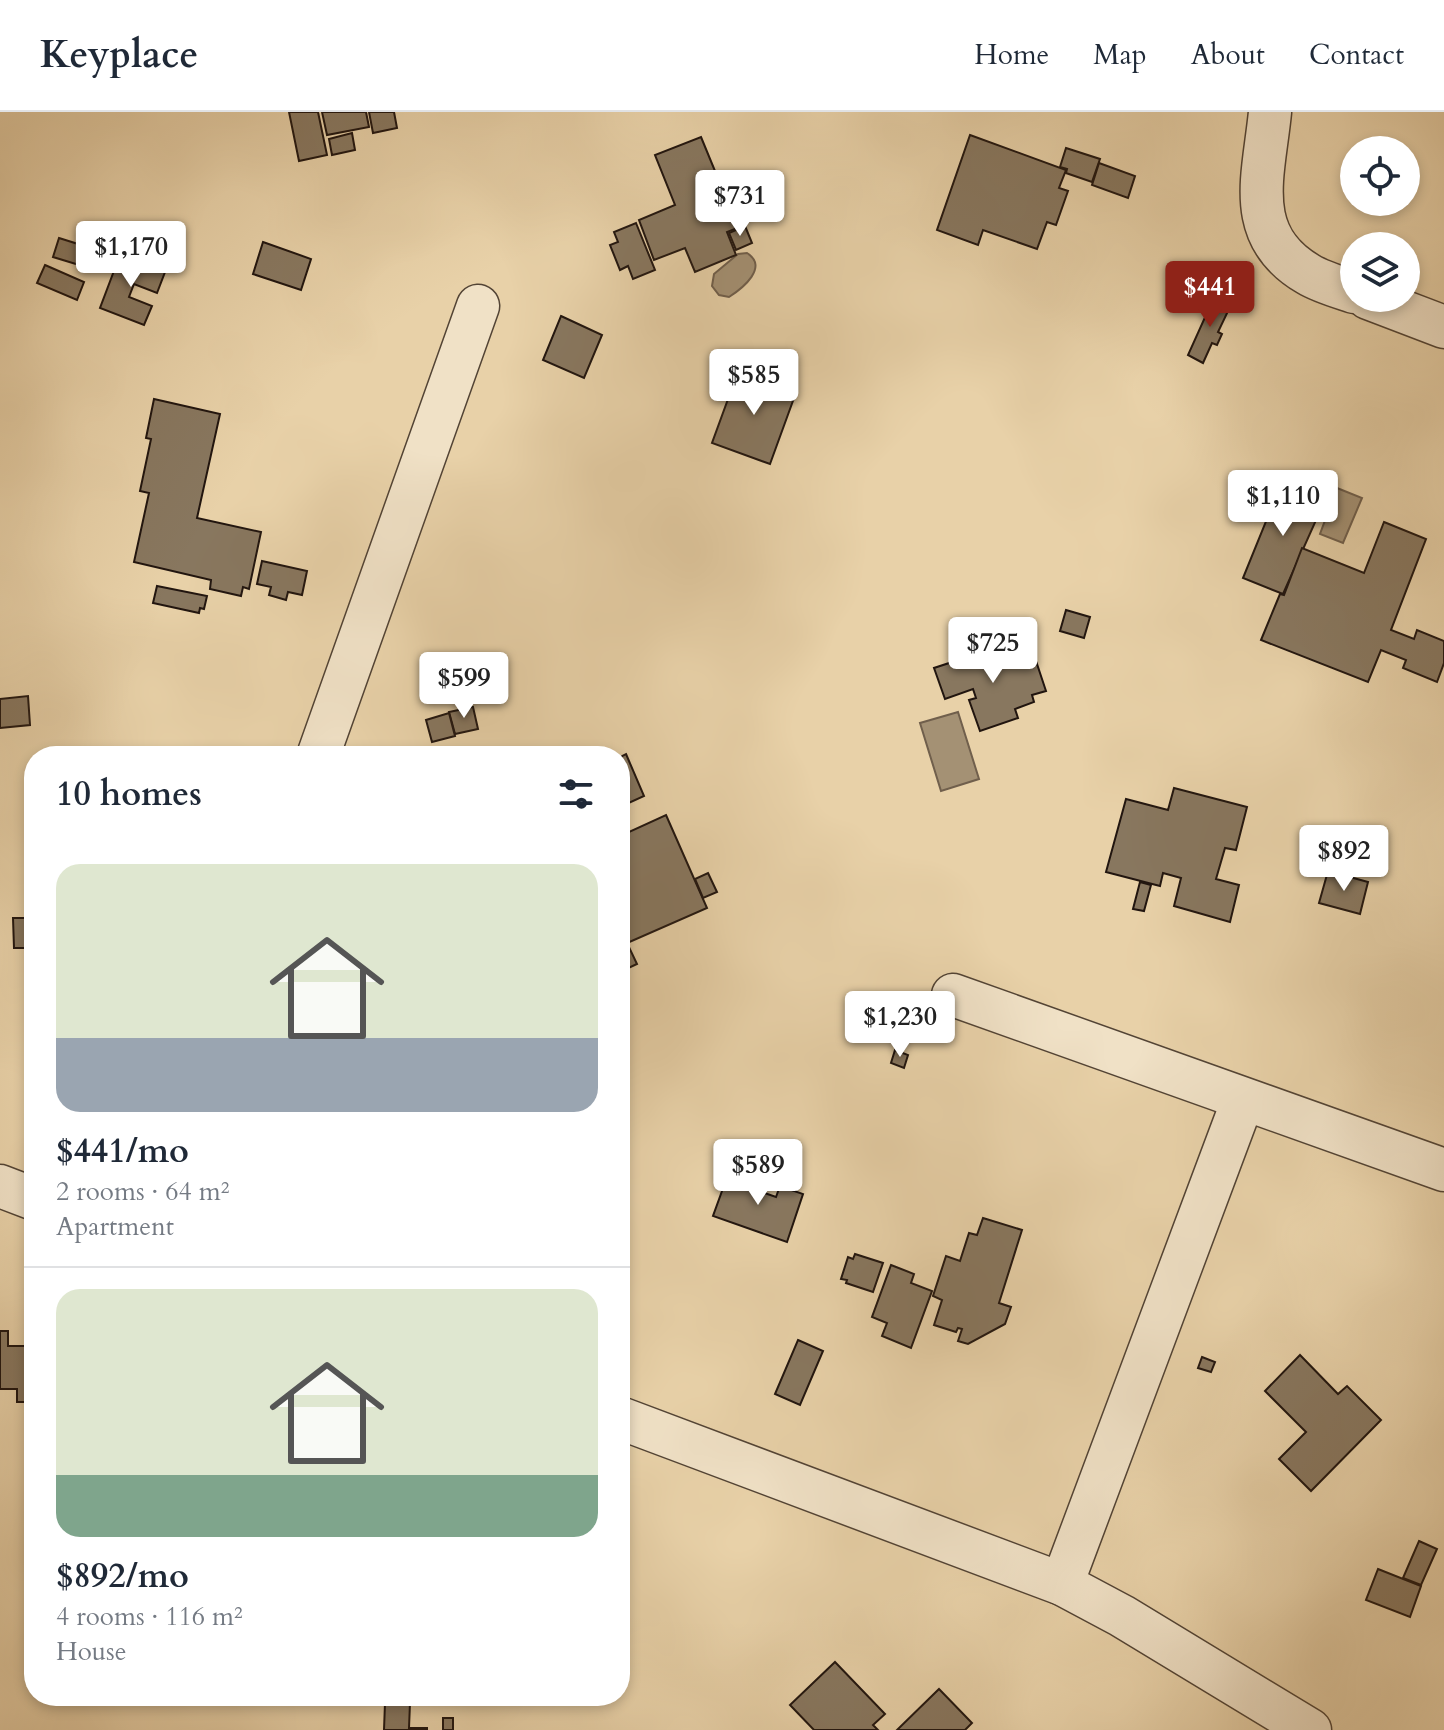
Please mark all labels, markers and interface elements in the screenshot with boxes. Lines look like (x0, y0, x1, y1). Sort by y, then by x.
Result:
text: Keyplace (40, 29, 198, 81)
text: Home (974, 36, 1049, 74)
text: Map (1093, 36, 1147, 74)
text: About (1191, 36, 1265, 74)
text: Contact (1309, 36, 1404, 74)
map controls (1340, 136, 1420, 312)
button: locate (1340, 136, 1420, 216)
pin: $731 (693, 170, 787, 238)
text: $731 (713, 178, 767, 213)
pin: $1,170 (66, 221, 196, 289)
text: $1,170 (94, 229, 168, 264)
button: layers (1340, 232, 1420, 312)
pin: $441 (1163, 261, 1257, 329)
text: $441 (1183, 269, 1237, 304)
pin: $585 (707, 349, 801, 417)
text: $585 (727, 357, 781, 392)
pin: $1,110 (1218, 470, 1348, 538)
text: $1,110 (1246, 478, 1320, 513)
pin: $725 (946, 617, 1040, 685)
text: $725 (966, 625, 1020, 660)
pin: $599 (417, 652, 511, 720)
text: $599 (437, 660, 491, 695)
text: 10 homes (56, 771, 202, 817)
icon: filters (554, 772, 598, 816)
pin: $892 (1297, 825, 1391, 893)
text: $892 (1317, 833, 1371, 868)
icon: home (255, 916, 399, 1060)
pin: $1,230 (835, 991, 965, 1059)
text: $1,230 (863, 999, 937, 1034)
text: $441/mo (56, 1128, 189, 1174)
pin: $589 (711, 1139, 805, 1207)
text: $589 (731, 1147, 785, 1182)
text: 2 rooms · 64 m² (56, 1174, 229, 1209)
text: Apartment (56, 1209, 174, 1244)
icon: home (255, 1341, 399, 1485)
text: $892/mo (56, 1553, 189, 1599)
text: 4 rooms · 116 m² (56, 1599, 243, 1634)
text: House (56, 1634, 127, 1669)

